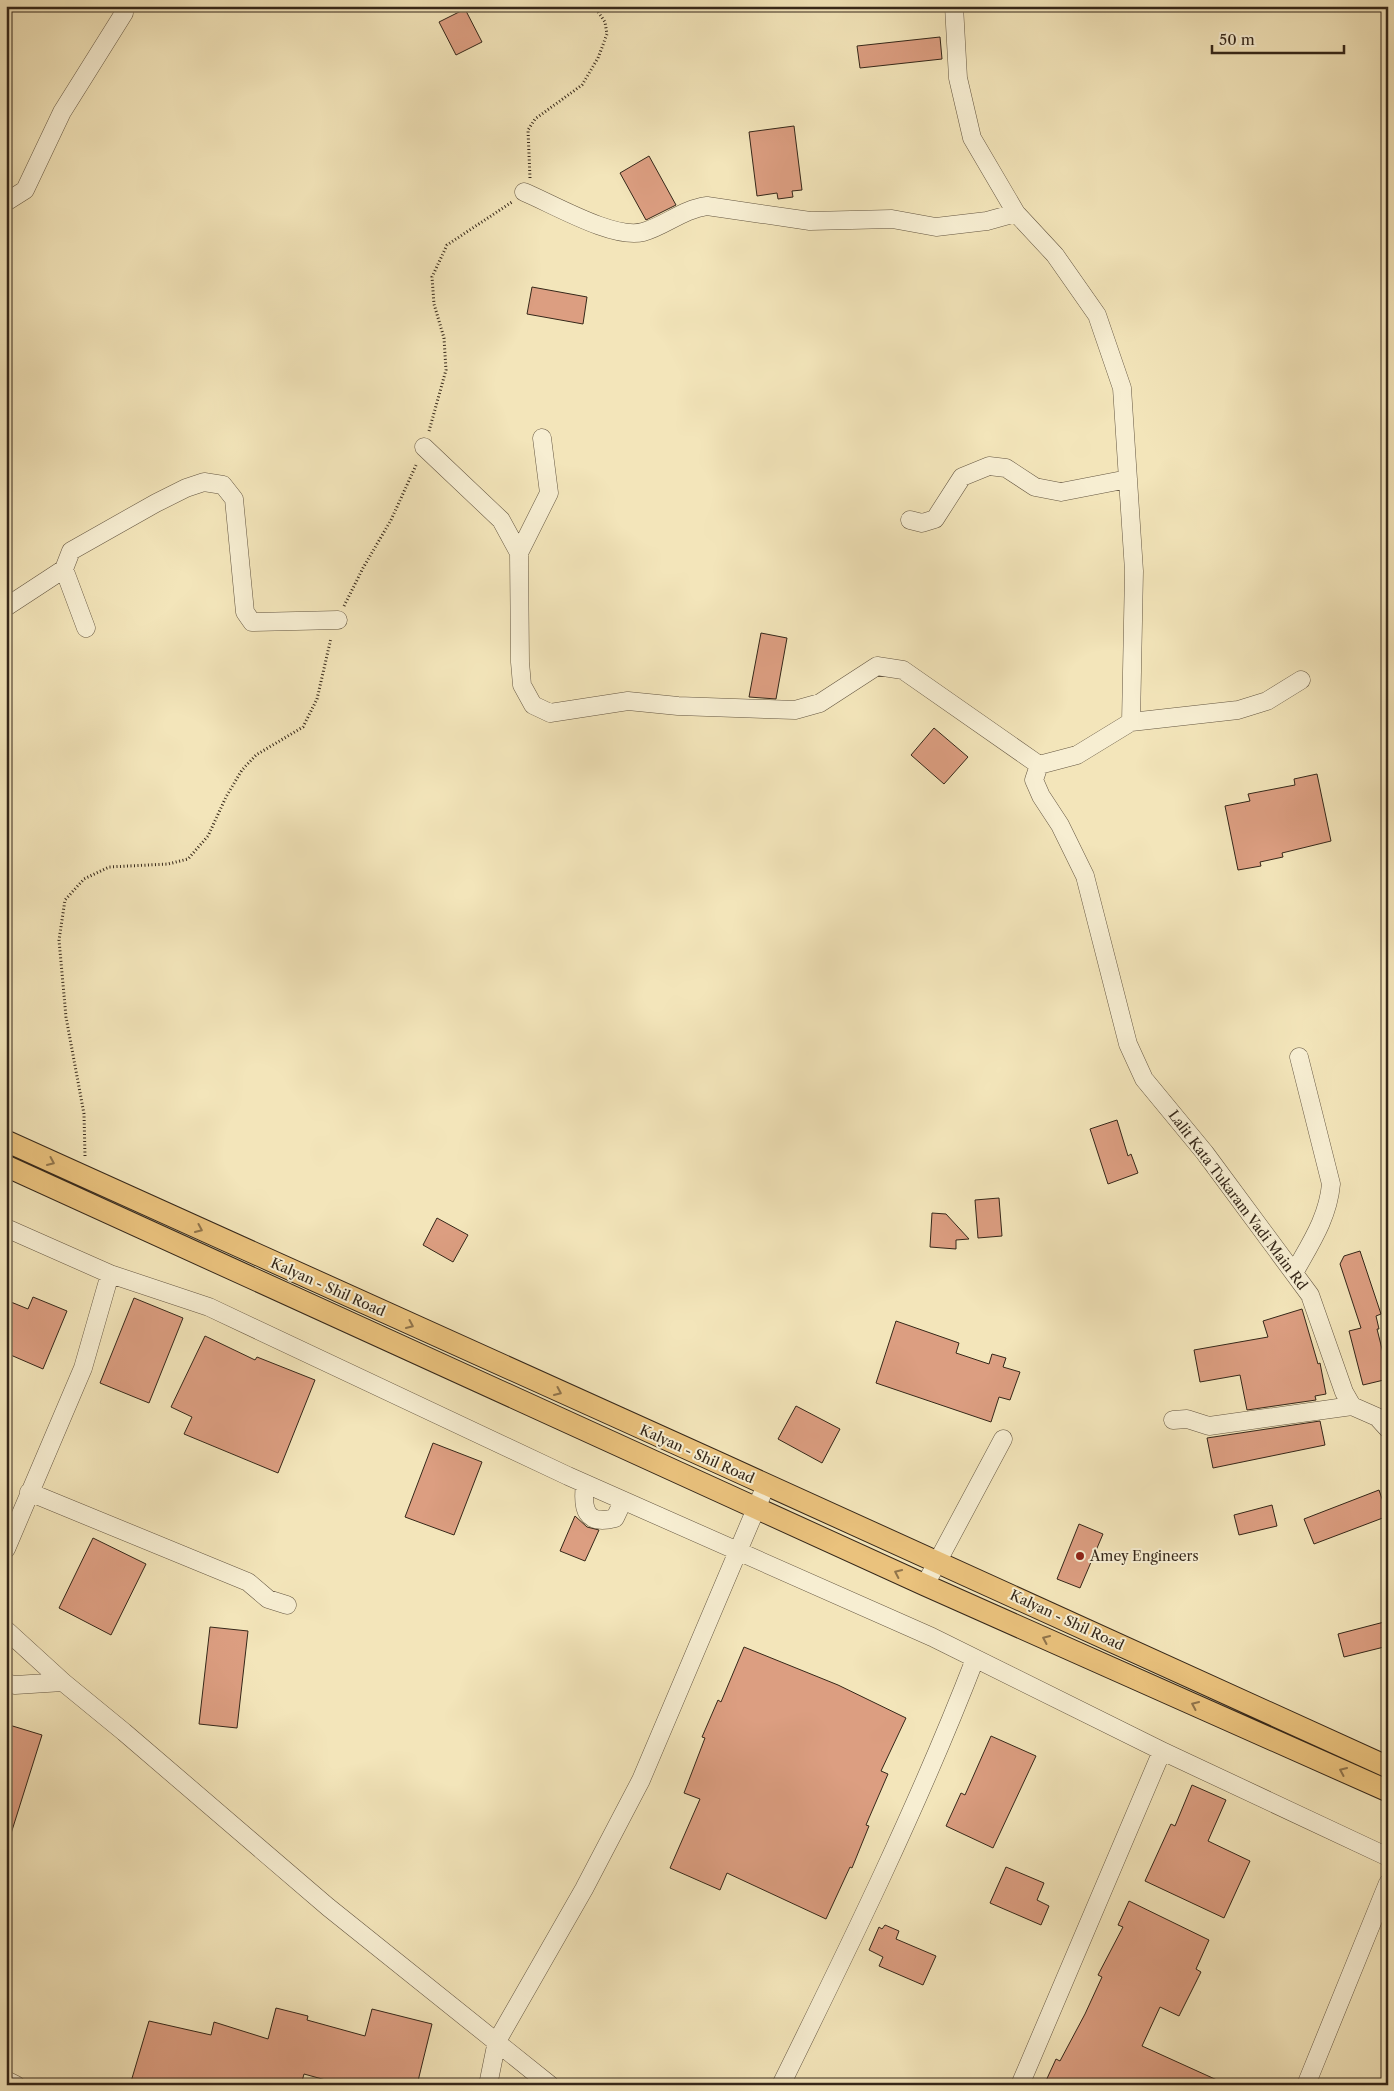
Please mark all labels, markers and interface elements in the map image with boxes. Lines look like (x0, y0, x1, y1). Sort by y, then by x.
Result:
scale bar (1212, 22, 1344, 54)
text: 50 m (1219, 30, 1255, 49)
street label: Lalit Kata Tukaram Vadi Main Rd (1164, 1107, 1312, 1294)
one-way arrow (46, 1155, 55, 1166)
one-way arrow (194, 1222, 203, 1233)
street label: Kalyan - Shil Road (268, 1254, 389, 1321)
one-way arrow (405, 1318, 414, 1329)
one-way arrow (553, 1385, 562, 1395)
street label: Kalyan - Shil Road (637, 1421, 758, 1488)
place label: Amey Engineers (1089, 1547, 1199, 1565)
marker: Amey Engineers (1074, 1550, 1086, 1562)
one-way arrow (894, 1568, 903, 1579)
street label: Kalyan - Shil Road (1007, 1586, 1127, 1654)
one-way arrow (1042, 1635, 1051, 1646)
one-way arrow (1191, 1701, 1200, 1711)
one-way arrow (1339, 1766, 1348, 1777)

